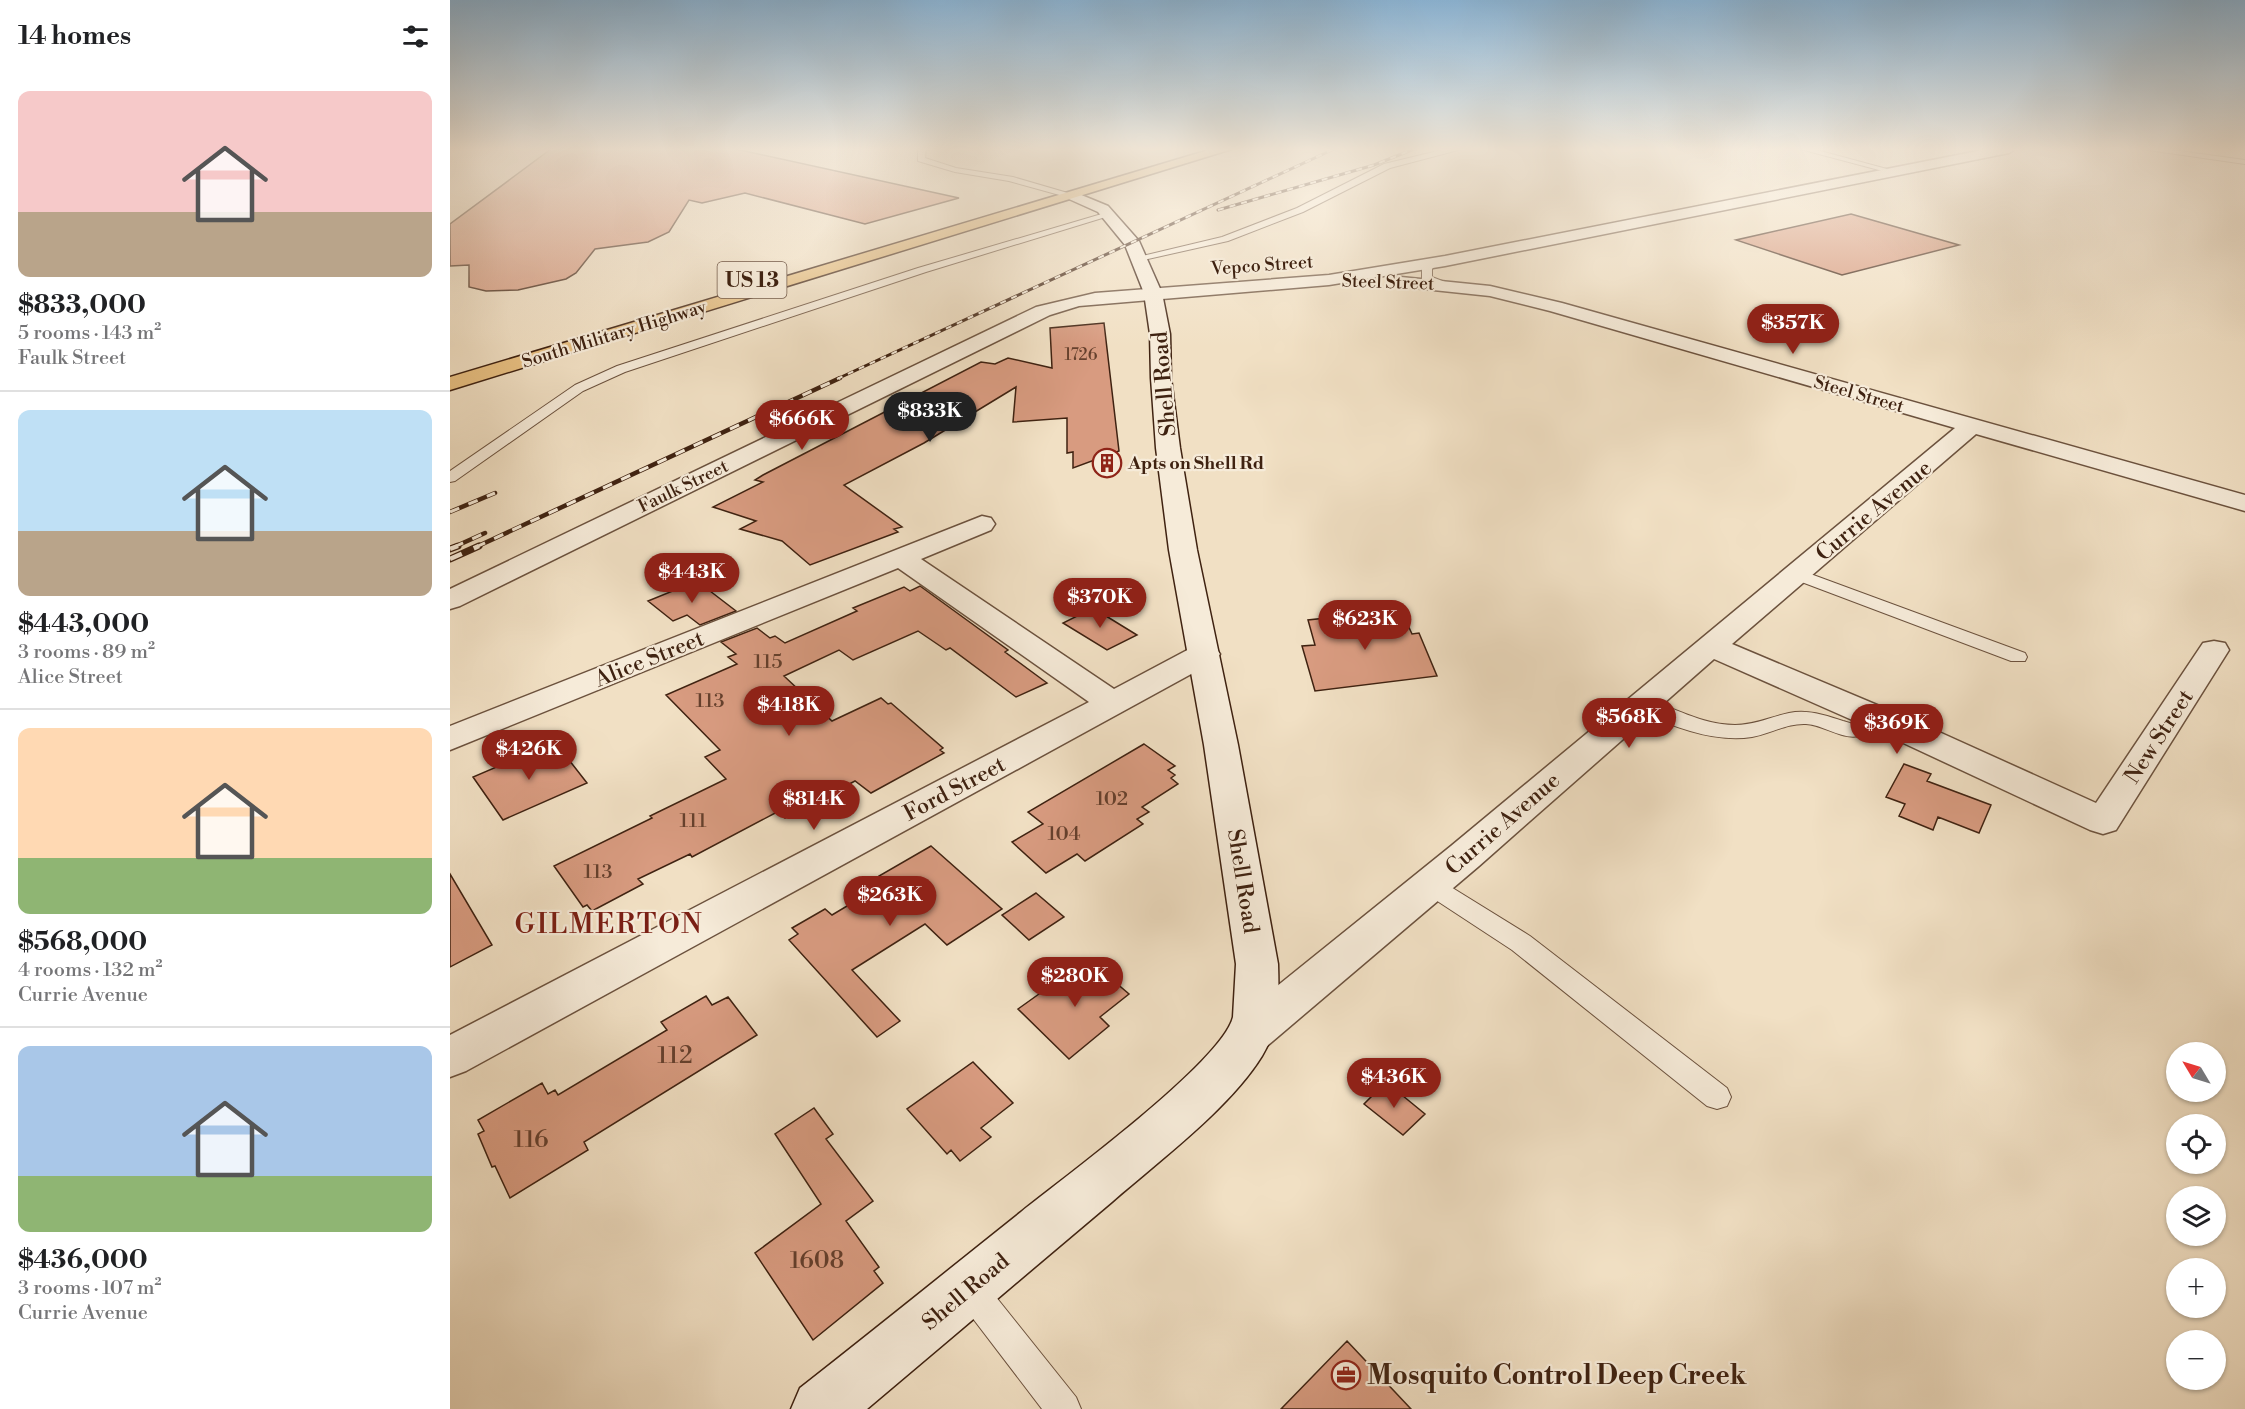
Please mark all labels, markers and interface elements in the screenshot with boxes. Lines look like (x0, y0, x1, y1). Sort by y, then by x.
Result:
text: 14 homes (18, 20, 131, 52)
icon: filters (399, 20, 432, 53)
icon: home (171, 130, 279, 238)
street label: Vepco Street (1209, 250, 1315, 281)
road number: US 13 (718, 262, 786, 298)
street label: Steel Street (1341, 269, 1435, 296)
text: $833,000 (18, 289, 146, 321)
street label: South Military Highway (519, 295, 709, 374)
pin: $357K (1751, 304, 1835, 355)
text: $357K (1761, 311, 1825, 336)
text: 5 rooms · 143 m² (18, 321, 161, 346)
street label: Shell Road (1146, 330, 1183, 438)
house number: 1726 (1065, 345, 1098, 365)
text: Faulk Street (18, 346, 126, 371)
street label: Steel Street (1811, 371, 1907, 418)
pin: $833K (888, 392, 972, 443)
text: $833K (898, 399, 962, 424)
pin: $666K (760, 400, 844, 451)
text: $666K (769, 407, 835, 432)
building icon: Apts on Shell Rd (1091, 447, 1123, 479)
icon: home (171, 449, 279, 557)
place label: Apts on Shell Rd (1127, 452, 1264, 475)
street label: Faulk Street (634, 454, 733, 518)
street label: Currie Avenue (1811, 455, 1937, 567)
pin: $443K (650, 553, 734, 604)
text: $443K (658, 560, 726, 585)
pin: $370K (1058, 578, 1142, 629)
text: $370K (1067, 585, 1133, 610)
pin: $623K (1323, 600, 1407, 651)
text: $623K (1332, 607, 1398, 632)
text: $443,000 (18, 608, 149, 640)
street label: Alice Street (590, 625, 708, 694)
text: 3 rooms · 89 m² (18, 640, 155, 665)
house number: 115 (754, 650, 782, 675)
text: Alice Street (18, 665, 123, 690)
street label: New Street (2119, 685, 2200, 789)
pin: $418K (747, 686, 831, 737)
house number: 113 (696, 689, 724, 714)
text: $418K (757, 693, 821, 718)
pin: $568K (1587, 698, 1671, 749)
pin: $369K (1855, 704, 1939, 755)
text: $568K (1596, 705, 1662, 730)
text: $369K (1864, 711, 1930, 736)
pin: $426K (487, 730, 571, 781)
text: $426K (496, 737, 562, 762)
street label: Ford Street (899, 751, 1010, 827)
icon: home (171, 767, 279, 875)
street label: Currie Avenue (1440, 767, 1566, 881)
pin: $814K (772, 780, 856, 831)
text: $814K (783, 787, 845, 812)
house number: 102 (1096, 787, 1128, 812)
house number: 111 (679, 809, 707, 834)
house number: 104 (1047, 822, 1081, 847)
street label: Shell Road (1221, 827, 1264, 936)
house number: 113 (584, 860, 612, 885)
pin: $263K (848, 876, 932, 927)
text: $263K (857, 883, 923, 908)
district label: GILMERTON (515, 907, 703, 942)
text: $568,000 (18, 926, 147, 958)
pin: $280K (1033, 957, 1117, 1008)
text: 4 rooms · 132 m² (18, 958, 162, 983)
text: $280K (1041, 964, 1109, 989)
text: Currie Avenue (18, 983, 148, 1008)
house number: 112 (657, 1041, 693, 1071)
north arrow (2166, 1042, 2226, 1102)
map controls (2166, 1042, 2226, 1390)
pin: $436K (1352, 1058, 1436, 1109)
text: $436K (1361, 1065, 1427, 1090)
icon: home (171, 1085, 279, 1193)
button: locate (2166, 1114, 2226, 1174)
house number: 116 (513, 1125, 549, 1155)
button: layers (2166, 1186, 2226, 1246)
text: $436,000 (18, 1244, 148, 1276)
house number: 1608 (790, 1246, 844, 1276)
street label: Shell Road (917, 1248, 1015, 1336)
button: + (2166, 1258, 2226, 1318)
text: 3 rooms · 107 m² (18, 1276, 162, 1301)
text: Currie Avenue (18, 1301, 148, 1326)
button: − (2166, 1330, 2226, 1390)
office icon: Mosquito Control Deep Creek (1330, 1359, 1362, 1391)
place label: Mosquito Control Deep Creek (1367, 1359, 1747, 1393)

